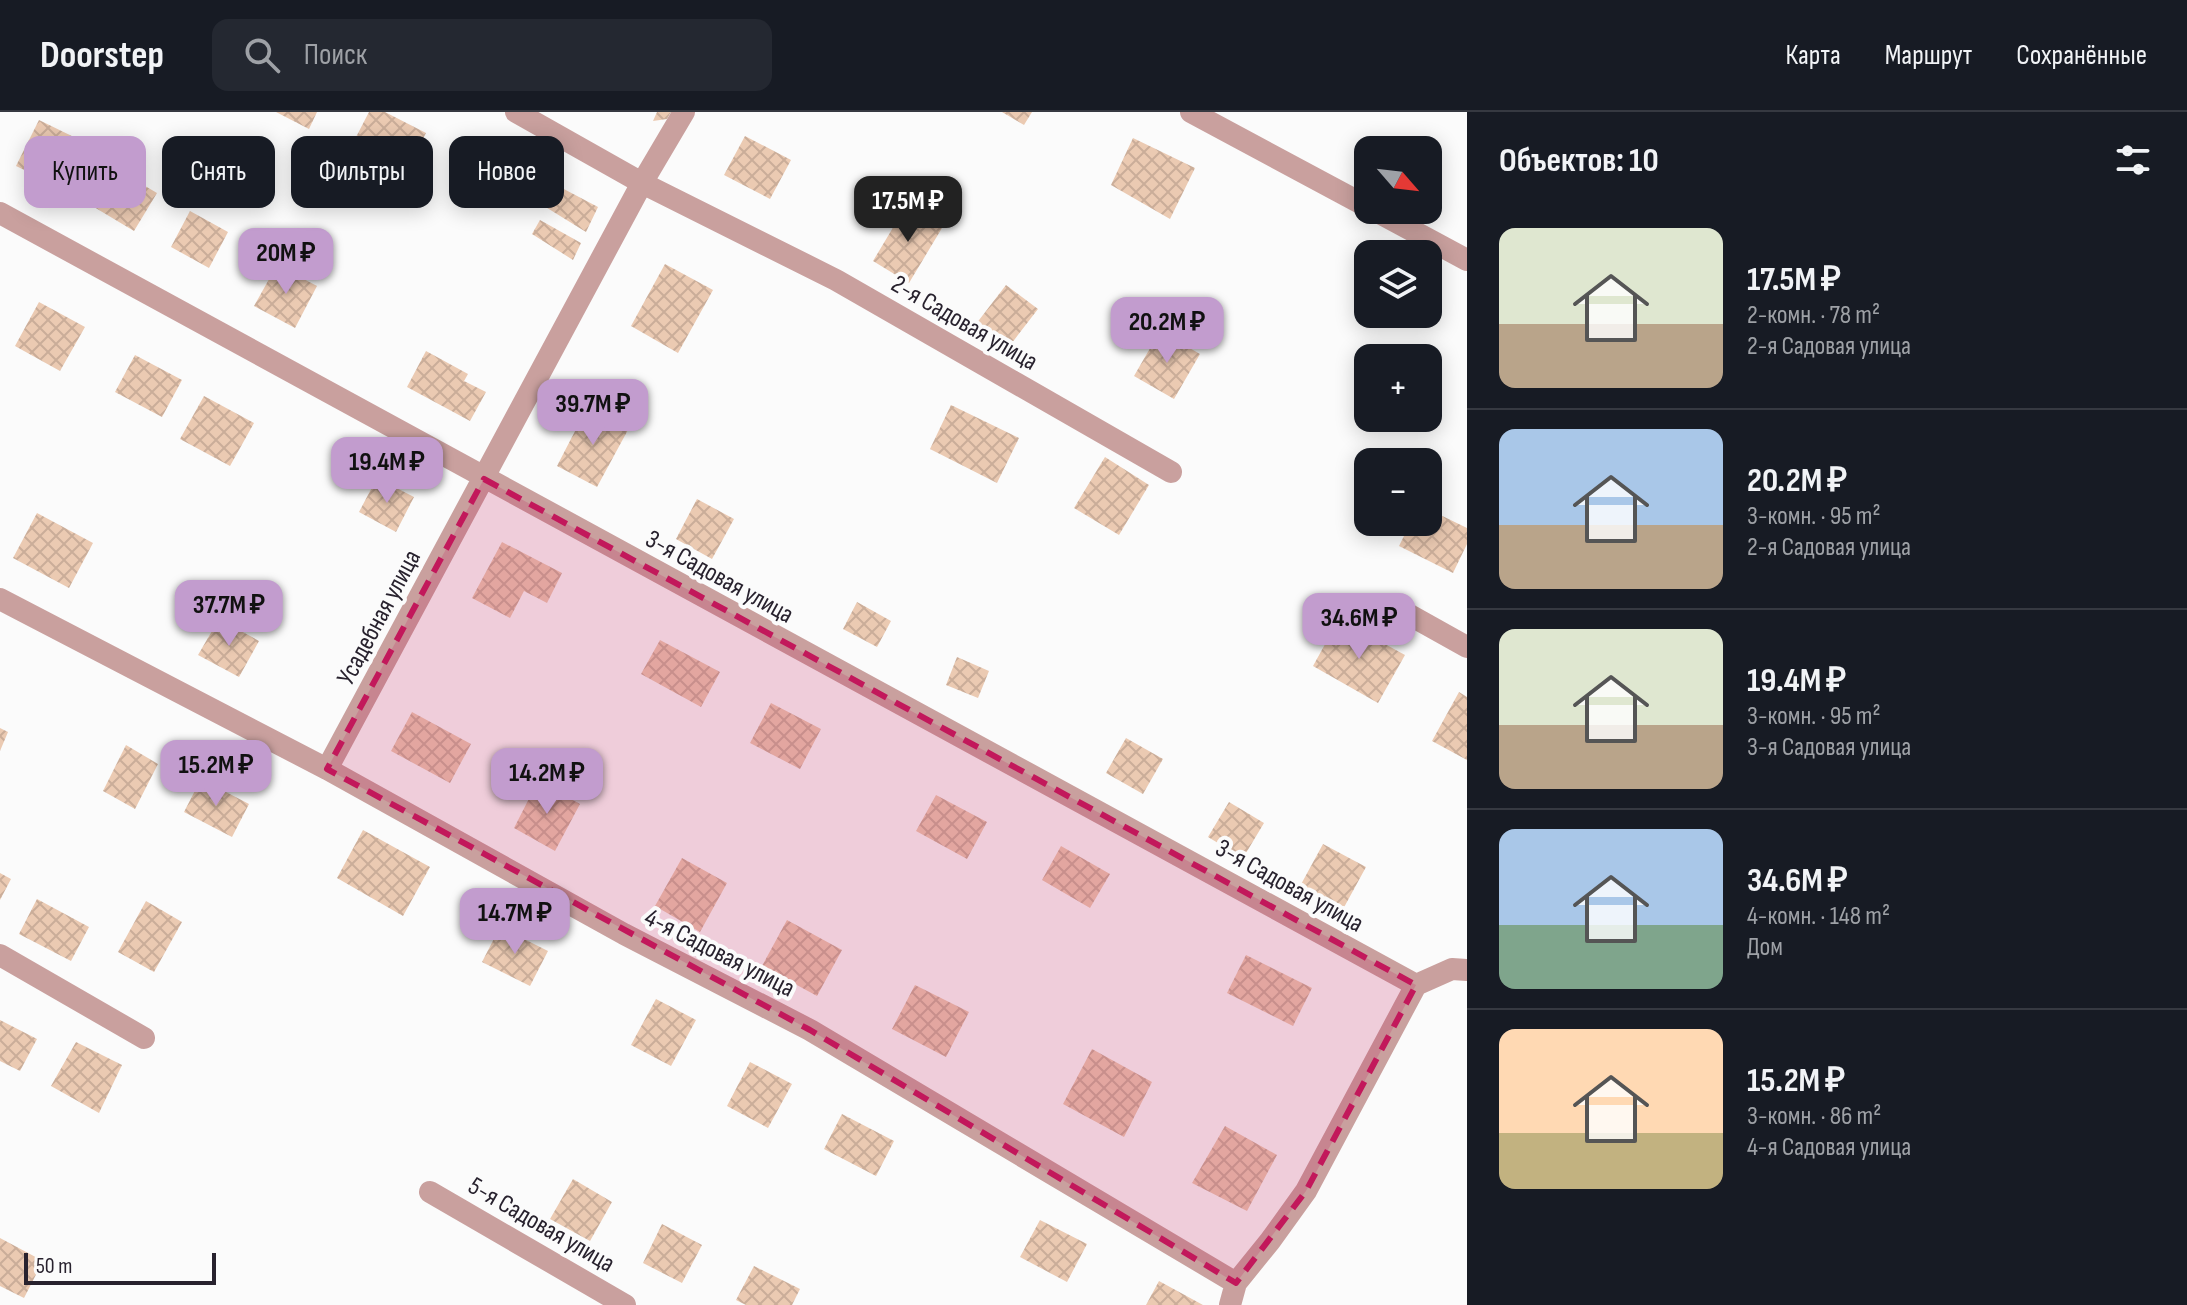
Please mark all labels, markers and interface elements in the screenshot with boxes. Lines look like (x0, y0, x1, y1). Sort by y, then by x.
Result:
search box (212, 19, 772, 91)
text: Doorstep (40, 33, 164, 78)
icon: search (240, 33, 284, 77)
text: Поиск (304, 37, 367, 73)
text: Карта (1786, 39, 1841, 72)
text: Маршрут (1885, 39, 1972, 72)
text: Сохранённые (2016, 39, 2147, 72)
chip: Купить (24, 136, 146, 208)
chip: Снять (162, 136, 275, 208)
chip: Фильтры (291, 136, 433, 208)
chip: Новое (449, 136, 564, 208)
north arrow (1354, 136, 1442, 224)
map controls (1354, 136, 1442, 536)
icon: filters (2111, 138, 2155, 182)
text: Объектов: 10 (1499, 140, 1659, 181)
pin: 17.5M ₽ (834, 176, 982, 244)
text: 17.5M ₽ (872, 186, 944, 217)
pin: 20M ₽ (230, 228, 342, 296)
text: 20M ₽ (256, 238, 316, 269)
button: layers (1354, 240, 1442, 328)
text: 17.5M ₽ (1747, 259, 1841, 300)
icon: home (1563, 260, 1659, 356)
street label: 2-я Садовая улица (885, 269, 1043, 378)
pin: 20.2M ₽ (1093, 297, 1241, 365)
text: 2-комн. · 78 m² (1747, 300, 1880, 331)
text: 20.2M ₽ (1129, 307, 1205, 338)
text: 2-я Садовая улица (1747, 331, 1911, 362)
button: + (1354, 344, 1442, 432)
pin: 39.7M ₽ (519, 379, 667, 447)
text: 39.7M ₽ (555, 389, 631, 420)
pin: 19.4M ₽ (313, 437, 461, 505)
text: 19.4M ₽ (349, 447, 425, 478)
button: − (1354, 448, 1442, 536)
text: 20.2M ₽ (1747, 460, 1847, 501)
icon: home (1563, 461, 1659, 557)
text: 3-комн. · 95 m² (1747, 501, 1881, 532)
street label: 3-я Садовая улица (640, 524, 799, 631)
text: 2-я Садовая улица (1747, 532, 1911, 563)
street label: Усадебная улица (331, 545, 428, 691)
pin: 37.7M ₽ (155, 580, 303, 648)
text: 37.7M ₽ (193, 590, 265, 621)
pin: 34.6M ₽ (1285, 593, 1433, 661)
text: 34.6M ₽ (1320, 603, 1398, 634)
text: 19.4M ₽ (1747, 660, 1846, 701)
icon: home (1563, 661, 1659, 757)
text: 3-комн. · 95 m² (1747, 701, 1881, 732)
text: 3-я Садовая улица (1747, 732, 1911, 763)
pin: 15.2M ₽ (142, 740, 290, 808)
pin: 14.2M ₽ (473, 748, 621, 816)
text: 15.2M ₽ (178, 750, 254, 781)
text: 14.2M ₽ (509, 758, 585, 789)
street label: 3-я Садовая улица (1210, 833, 1369, 940)
text: 34.6M ₽ (1747, 860, 1848, 901)
icon: home (1563, 861, 1659, 957)
pin: 14.7M ₽ (441, 888, 589, 956)
text: 14.7M ₽ (478, 898, 552, 929)
text: 4-комн. · 148 m² (1747, 901, 1890, 932)
street label: 4-я Садовая улица (639, 902, 799, 1004)
text: Дом (1747, 932, 1783, 963)
text: 15.2M ₽ (1747, 1060, 1845, 1101)
icon: home (1563, 1061, 1659, 1157)
text: 3-комн. · 86 m² (1747, 1101, 1881, 1132)
text: 4-я Садовая улица (1747, 1132, 1911, 1163)
street label: 5-я Садовая улица (463, 1171, 620, 1280)
scale bar (24, 1249, 216, 1285)
text: 50 m (36, 1253, 72, 1280)

